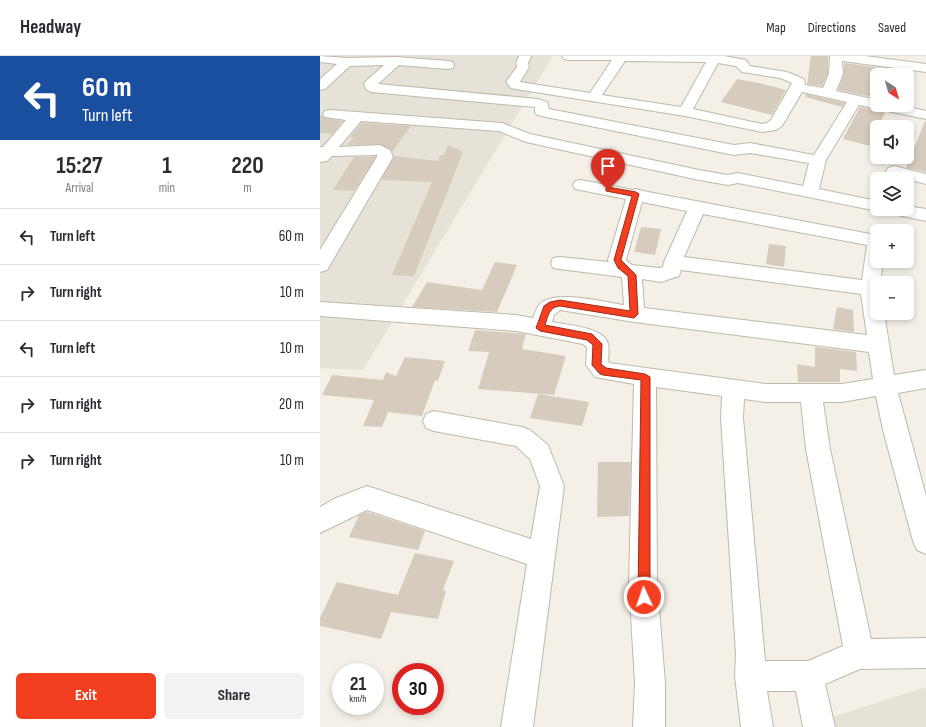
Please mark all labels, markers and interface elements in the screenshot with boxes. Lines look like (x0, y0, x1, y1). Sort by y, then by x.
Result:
text: Headway (20, 16, 81, 39)
text: Map (766, 19, 786, 36)
text: Directions (808, 19, 856, 36)
text: Saved (878, 19, 906, 36)
north arrow (870, 68, 914, 112)
map controls (870, 68, 914, 320)
text: 60 m (82, 71, 131, 104)
icon: left (16, 72, 68, 124)
text: Turn left (82, 105, 133, 126)
button: sound (870, 120, 914, 164)
pin (591, 149, 625, 190)
text: 15:27 (56, 151, 103, 180)
text: 1 (162, 151, 172, 180)
text: 220 (231, 151, 264, 180)
icon: arrive (597, 155, 619, 177)
button: layers (870, 172, 914, 216)
text: Arrival (65, 180, 93, 196)
text: min (159, 180, 175, 196)
text: m (243, 180, 252, 196)
button: + (870, 224, 914, 268)
icon: left (16, 226, 38, 248)
text: Turn left (50, 227, 95, 246)
text: 60 m (279, 227, 304, 246)
button: − (870, 276, 914, 320)
icon: right (16, 282, 38, 304)
text: Turn right (50, 283, 102, 302)
text: 10 m (280, 283, 304, 302)
icon: left (16, 338, 38, 360)
text: Turn left (50, 339, 95, 358)
text: 10 m (280, 339, 304, 358)
icon: right (16, 394, 38, 416)
text: Turn right (50, 395, 102, 414)
text: 20 m (279, 395, 304, 414)
icon: right (16, 450, 38, 472)
text: Turn right (50, 451, 102, 470)
text: 10 m (280, 451, 304, 470)
position arrow (623, 576, 665, 618)
speed limit sign: 30 (392, 663, 444, 715)
text: 21 (350, 672, 366, 696)
button: Exit (16, 673, 156, 719)
button: Share (164, 673, 304, 719)
text: km/h (349, 693, 367, 705)

